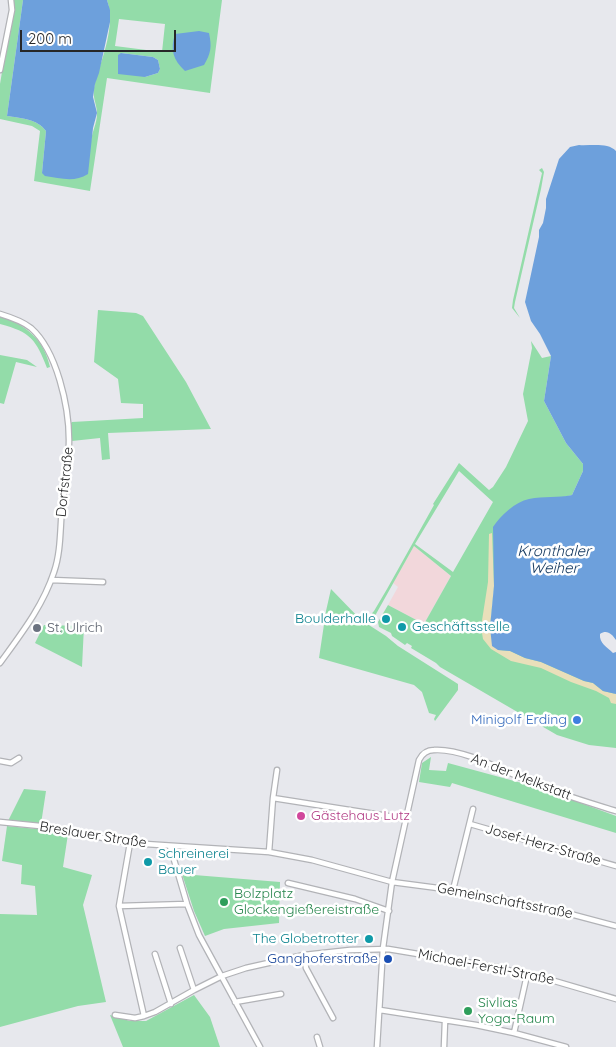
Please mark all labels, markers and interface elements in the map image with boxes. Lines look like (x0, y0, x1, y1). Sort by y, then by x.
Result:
scale bar (22, 20, 179, 52)
text: 200 m (28, 29, 72, 48)
street label: Dorfstraße (53, 446, 77, 518)
water label: Kronthaler Weiher (517, 542, 591, 577)
place label: Boulderhalle (295, 611, 376, 627)
marker: Boulderhalle (380, 613, 392, 625)
place label: Geschäftsstelle (412, 619, 510, 635)
place label: St. Ulrich (47, 620, 103, 636)
marker: Geschäftsstelle (396, 621, 408, 633)
marker: St. Ulrich (31, 622, 43, 634)
place label: Minigolf Erding (471, 712, 567, 728)
marker: Minigolf Erding (571, 714, 583, 726)
street label: An der Melkstatt (469, 750, 573, 804)
place label: Gästehaus Lutz (311, 808, 410, 824)
marker: Gästehaus Lutz (295, 810, 307, 822)
street label: Breslauer Straße (38, 818, 148, 852)
street label: Josef-Herz-Straße (483, 820, 603, 870)
place label: Schreinerei Bauer (158, 846, 229, 879)
marker: Schreinerei Bauer (142, 856, 154, 868)
street label: Gemeinschaftsstraße (436, 880, 574, 922)
place label: Bolzplatz Glockengießereistraße (234, 886, 379, 919)
marker: Bolzplatz Glockengießereistraße (218, 896, 230, 908)
place label: The Globetrotter (252, 931, 359, 947)
marker: The Globetrotter (363, 933, 375, 945)
street label: Michael-Ferstl-Straße (416, 946, 556, 988)
place label: Ganghoferstraße (267, 951, 378, 967)
marker: Ganghoferstraße (382, 953, 394, 965)
place label: Sivlias Yoga-Raum (478, 995, 555, 1028)
marker: Sivlias Yoga-Raum (462, 1005, 474, 1017)

